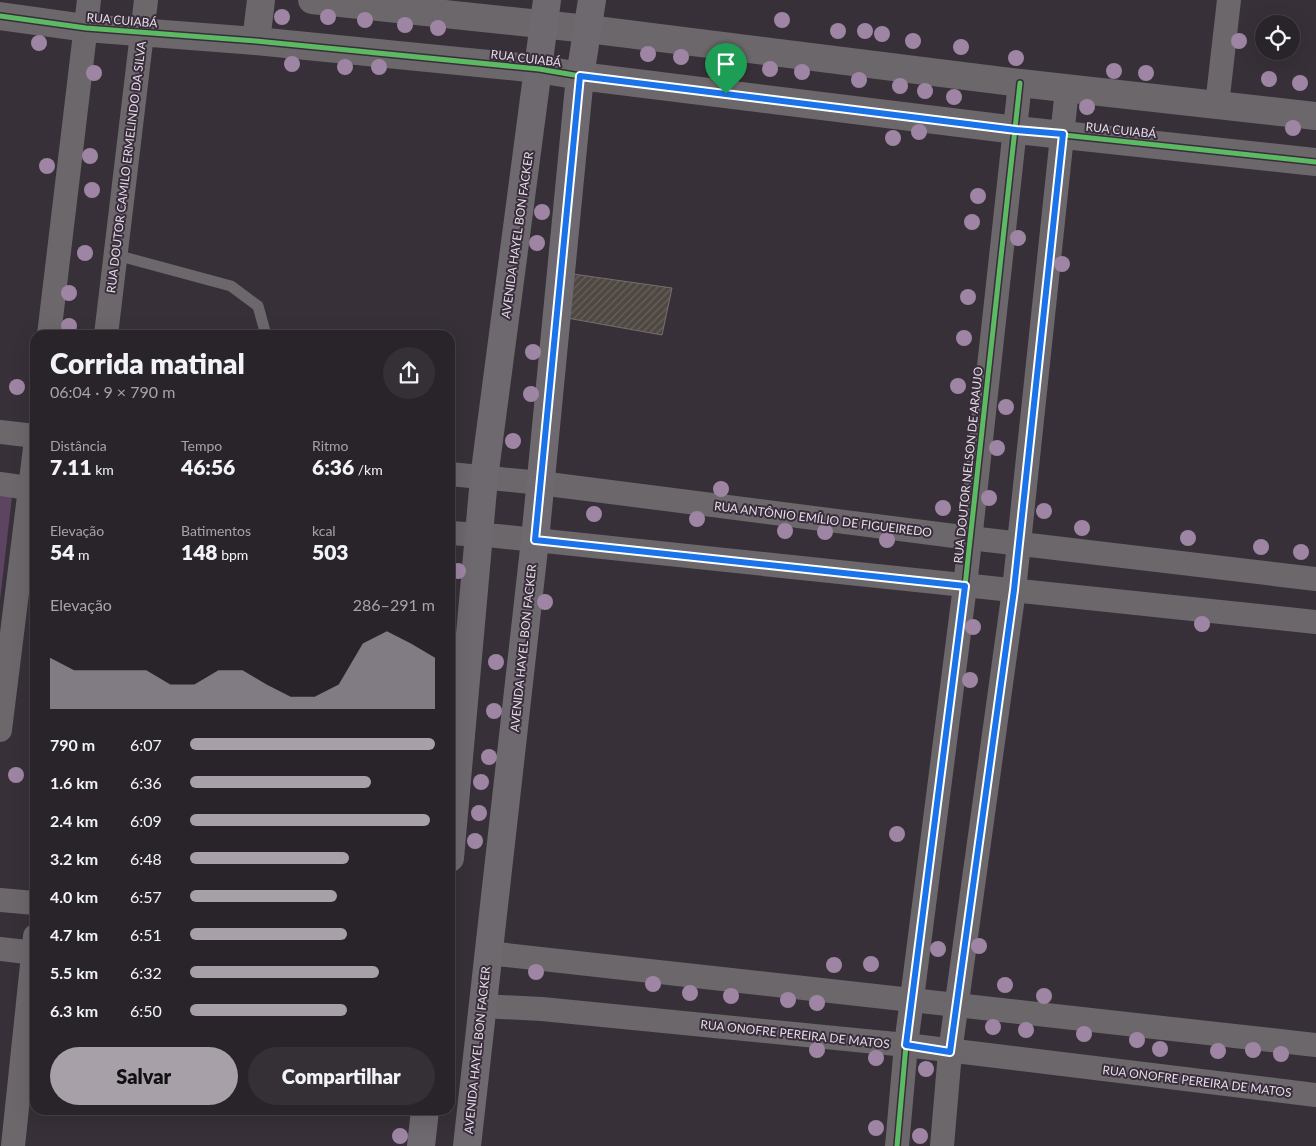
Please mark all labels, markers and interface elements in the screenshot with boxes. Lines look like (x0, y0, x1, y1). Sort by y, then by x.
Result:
street label: RUA CUIABÁ (86, 9, 159, 31)
map controls (1255, 15, 1300, 60)
button: locate (1255, 15, 1300, 60)
street label: RUA DOUTOR CAMILO ERMELINDO DA SILVA (103, 39, 149, 294)
pin (705, 43, 747, 94)
street label: RUA CUIABÁ (490, 46, 563, 70)
icon: arrive (712, 50, 740, 78)
street label: RUA CUIABÁ (1085, 119, 1158, 141)
street label: AVENIDA HAYEL BON FACKER (498, 150, 536, 319)
text: Corrida matinal (50, 346, 245, 380)
button: share (383, 347, 435, 399)
street label: RUA DOUTOR NELSON DE ARAUJO (950, 366, 986, 564)
text: 06:04 · 9 × 790 m (50, 382, 175, 401)
text: Distância (50, 437, 107, 454)
text: Tempo (181, 437, 222, 454)
text: Ritmo (312, 437, 349, 454)
text: 7.11 (50, 454, 92, 479)
text: 46:56 (181, 454, 235, 479)
text: 6:36 (312, 454, 354, 479)
text: km (92, 461, 114, 478)
text: /km (354, 461, 383, 478)
street label: RUA ANTÔNIO EMÍLIO DE FIGUEIREDO (713, 498, 933, 540)
text: Elevação (50, 522, 104, 539)
text: Batimentos (181, 522, 251, 539)
text: kcal (312, 522, 336, 539)
text: 54 (50, 539, 74, 564)
text: 148 (181, 539, 218, 564)
text: 503 (312, 539, 349, 564)
text: m (74, 546, 89, 563)
text: bpm (218, 546, 248, 563)
street label: AVENIDA HAYEL BON FACKER (507, 563, 539, 733)
text: Elevação (50, 595, 112, 614)
text: 286–291 m (353, 595, 435, 614)
text: 790 m (50, 735, 95, 754)
text: 6:07 (130, 735, 162, 754)
text: 1.6 km (50, 773, 98, 792)
text: 6:36 (130, 773, 162, 792)
text: 2.4 km (50, 811, 98, 830)
text: 6:09 (130, 811, 162, 830)
text: 3.2 km (50, 849, 98, 868)
text: 6:48 (130, 849, 162, 868)
text: 4.0 km (50, 887, 98, 906)
text: 6:57 (130, 887, 162, 906)
text: 4.7 km (50, 925, 98, 944)
text: 6:51 (130, 925, 162, 944)
text: 5.5 km (50, 963, 98, 982)
text: 6:32 (130, 963, 162, 982)
street label: AVENIDA HAYEL BON FACKER (461, 965, 493, 1135)
text: 6.3 km (50, 1001, 98, 1020)
text: 6:50 (130, 1001, 162, 1020)
street label: RUA ONOFRE PEREIRA DE MATOS (700, 1017, 890, 1051)
button: Salvar (50, 1047, 238, 1105)
button: Compartilhar (248, 1047, 435, 1105)
street label: RUA ONOFRE PEREIRA DE MATOS (1102, 1062, 1292, 1100)

